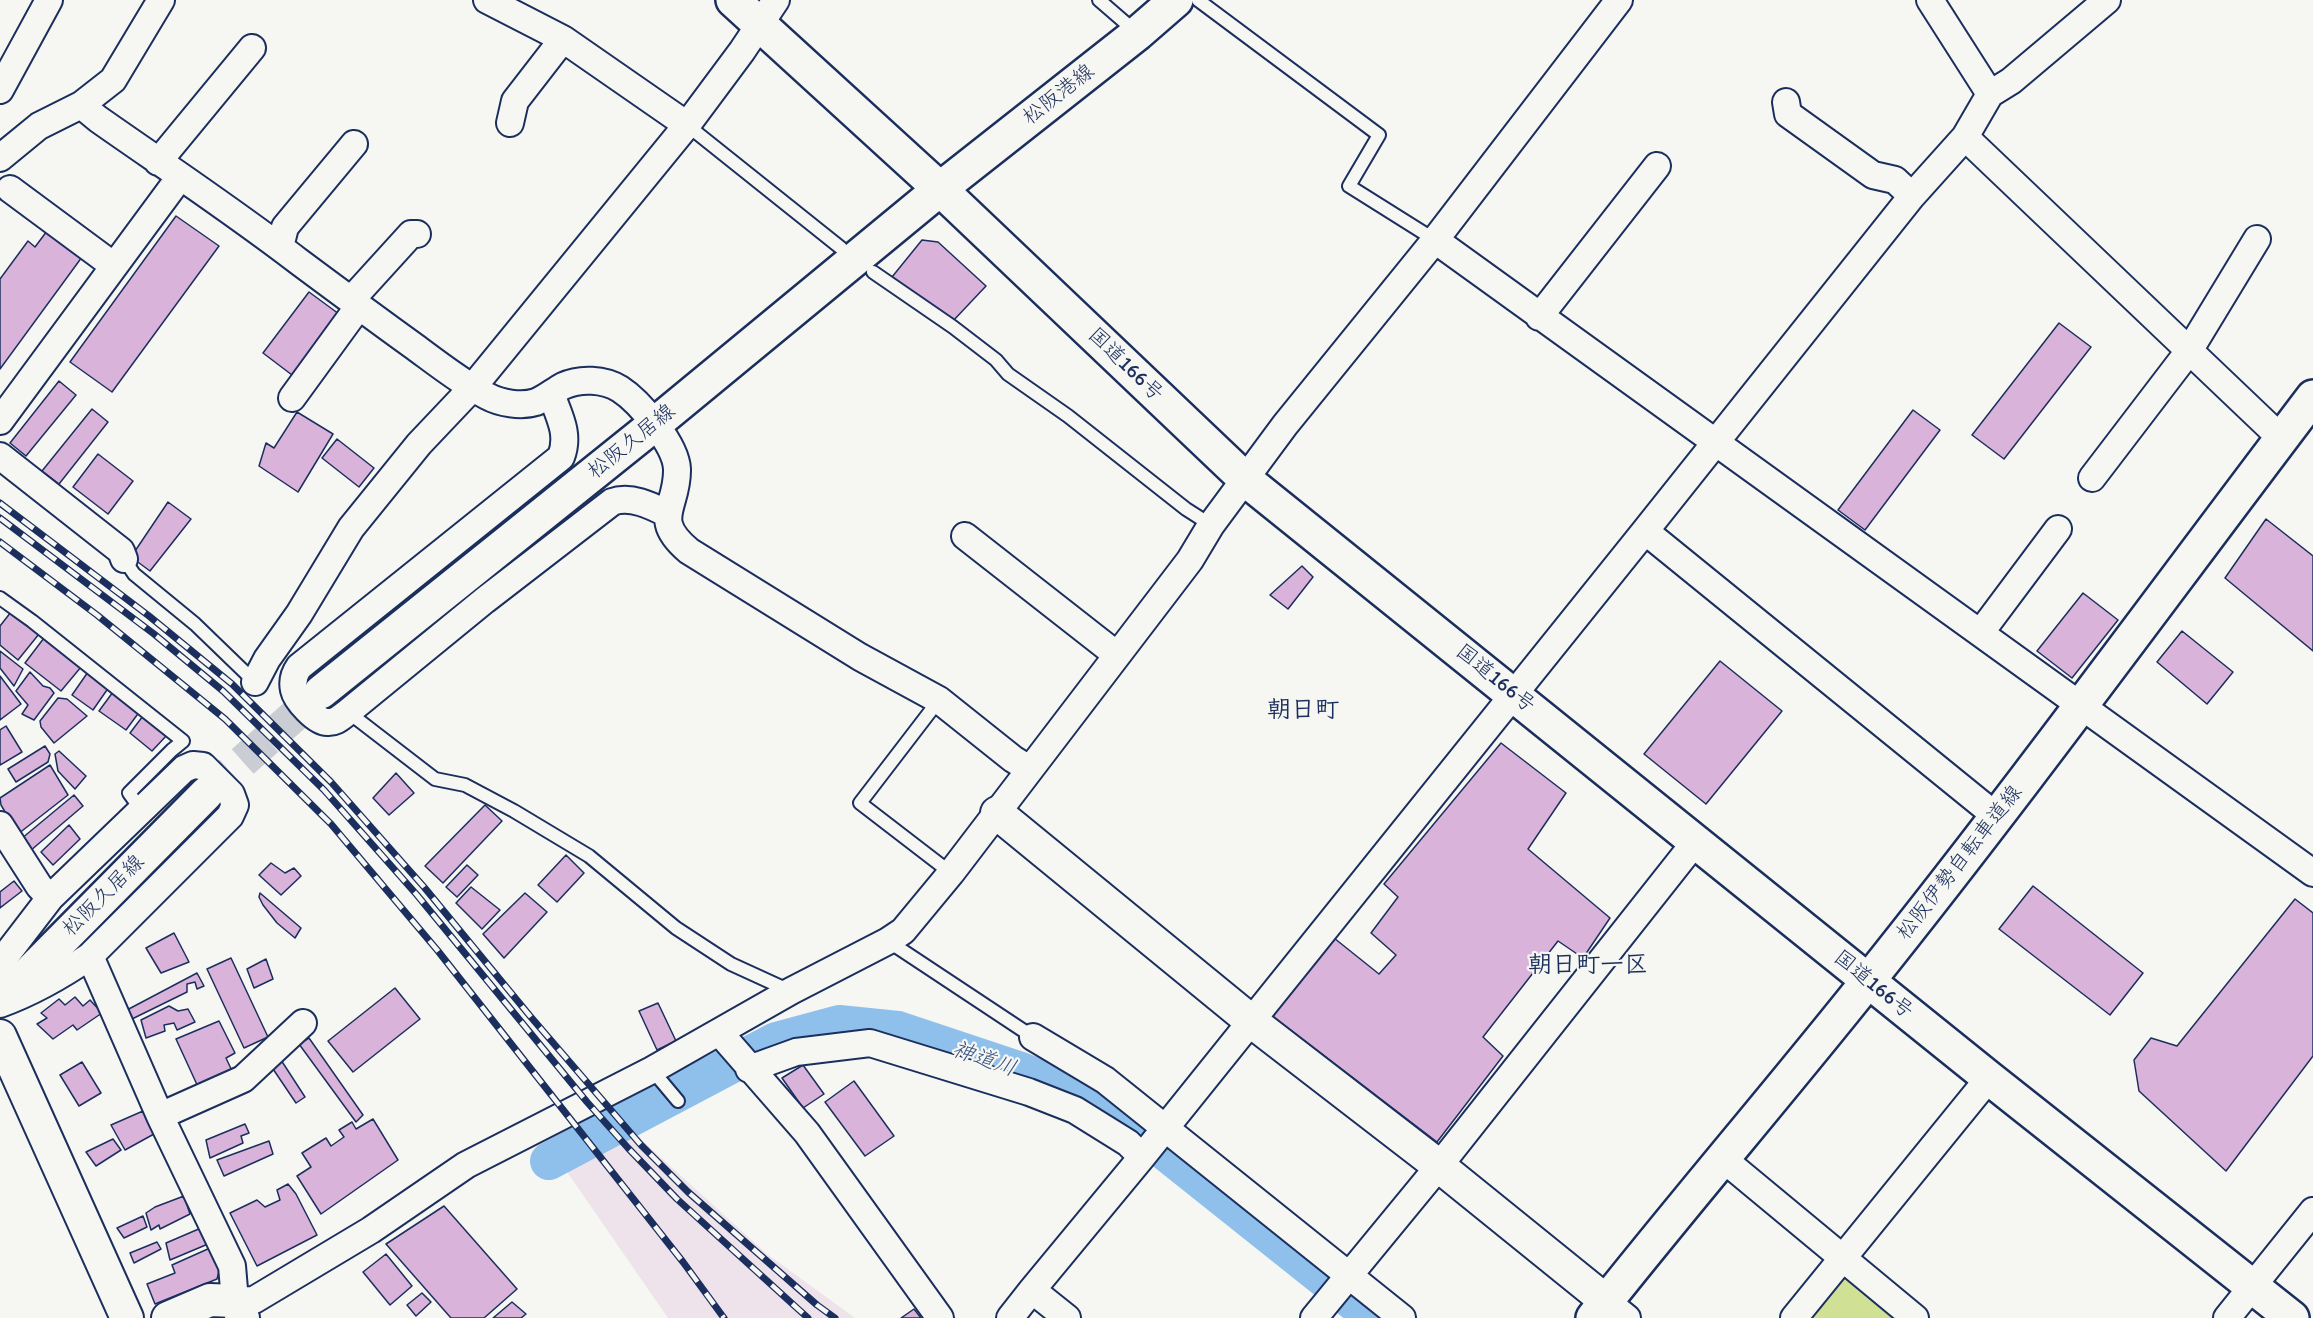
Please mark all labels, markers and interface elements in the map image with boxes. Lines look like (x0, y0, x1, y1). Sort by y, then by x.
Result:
street label: 松阪港線 (1018, 59, 1100, 131)
street label: 国道166号 (1082, 323, 1168, 407)
street label: 松阪久居線 (583, 399, 681, 485)
street label: 国道166号 (1450, 639, 1540, 719)
district label: 朝日町 (1267, 697, 1339, 725)
street label: 松阪伊勢自転車道線 (1892, 781, 2028, 945)
street label: 松阪久居線 (58, 850, 150, 942)
street label: 国道166号 (1828, 945, 1918, 1025)
district label: 朝日町一区 (1528, 952, 1648, 980)
water label: 神道川 (949, 1037, 1019, 1083)

